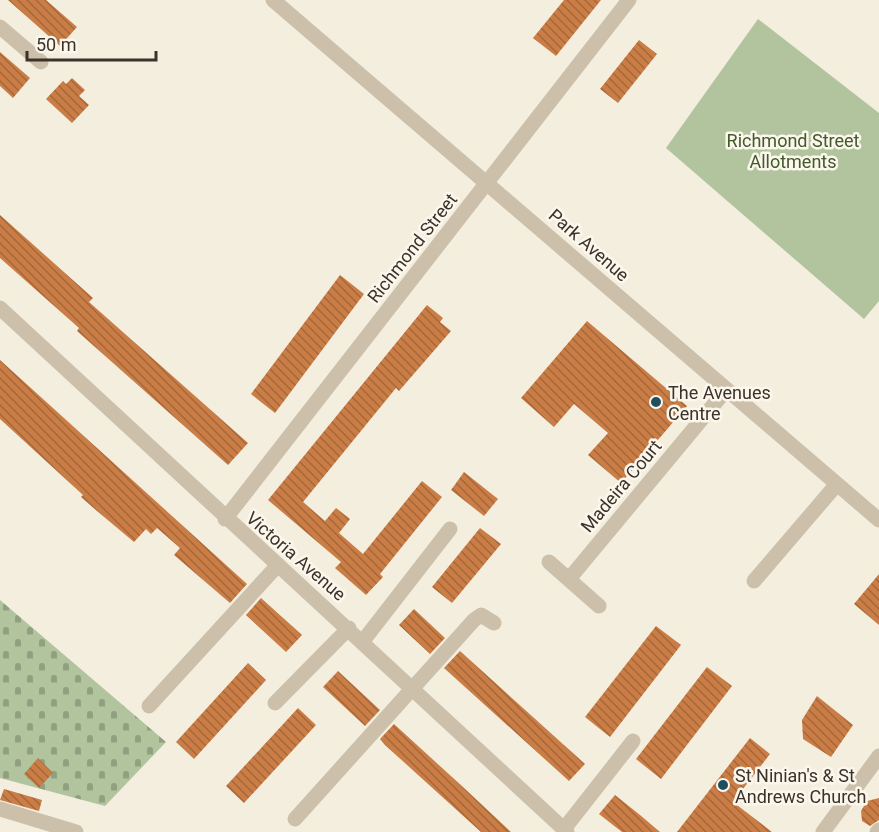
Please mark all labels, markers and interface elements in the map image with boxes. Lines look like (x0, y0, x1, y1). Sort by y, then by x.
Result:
scale bar (27, 24, 156, 62)
text: 50 m (36, 34, 76, 55)
park label: Richmond Street Allotments (727, 130, 860, 172)
street label: Richmond Street (363, 189, 461, 307)
street label: Park Avenue (545, 204, 633, 286)
place label: The Avenues Centre (668, 382, 771, 424)
marker: The Avenues Centre (649, 395, 663, 409)
street label: Madeira Court (576, 436, 666, 536)
street label: Victoria Avenue (242, 507, 350, 605)
place label: St Ninian's & St Andrews Church (735, 765, 866, 807)
marker: St Ninian's & St Andrews Church (716, 778, 730, 792)

